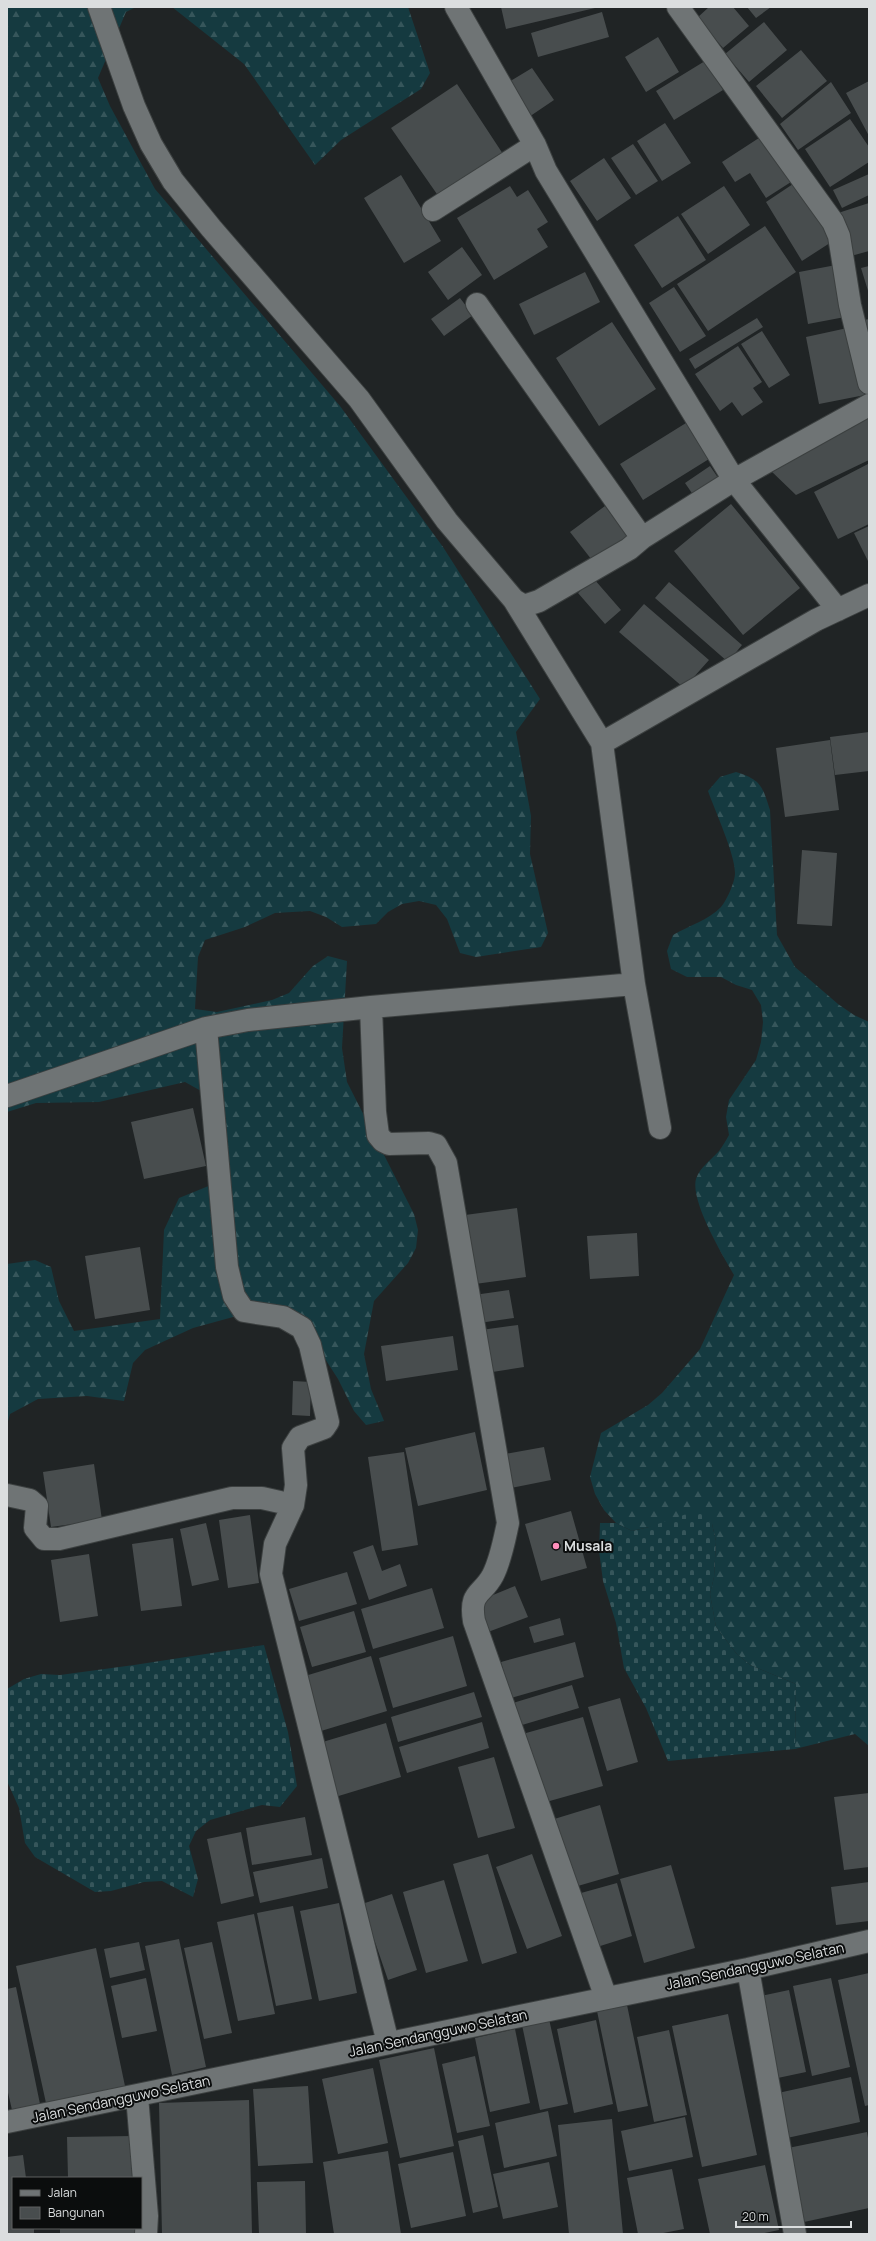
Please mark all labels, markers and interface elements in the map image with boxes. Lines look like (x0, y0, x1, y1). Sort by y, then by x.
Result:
place label: Musala (564, 1536, 612, 1555)
marker: Musala (551, 1541, 561, 1551)
street label: Jalan Sendangguwo Selatan (664, 1937, 846, 1994)
street label: Jalan Sendangguwo Selatan (347, 2004, 529, 2061)
street label: Jalan Sendangguwo Selatan (30, 2070, 212, 2127)
legend (12, 2177, 142, 2229)
text: Jalan (48, 2184, 77, 2201)
scale bar (736, 2203, 851, 2229)
text: Bangunan (48, 2204, 104, 2221)
text: 20 m (742, 2208, 769, 2225)

